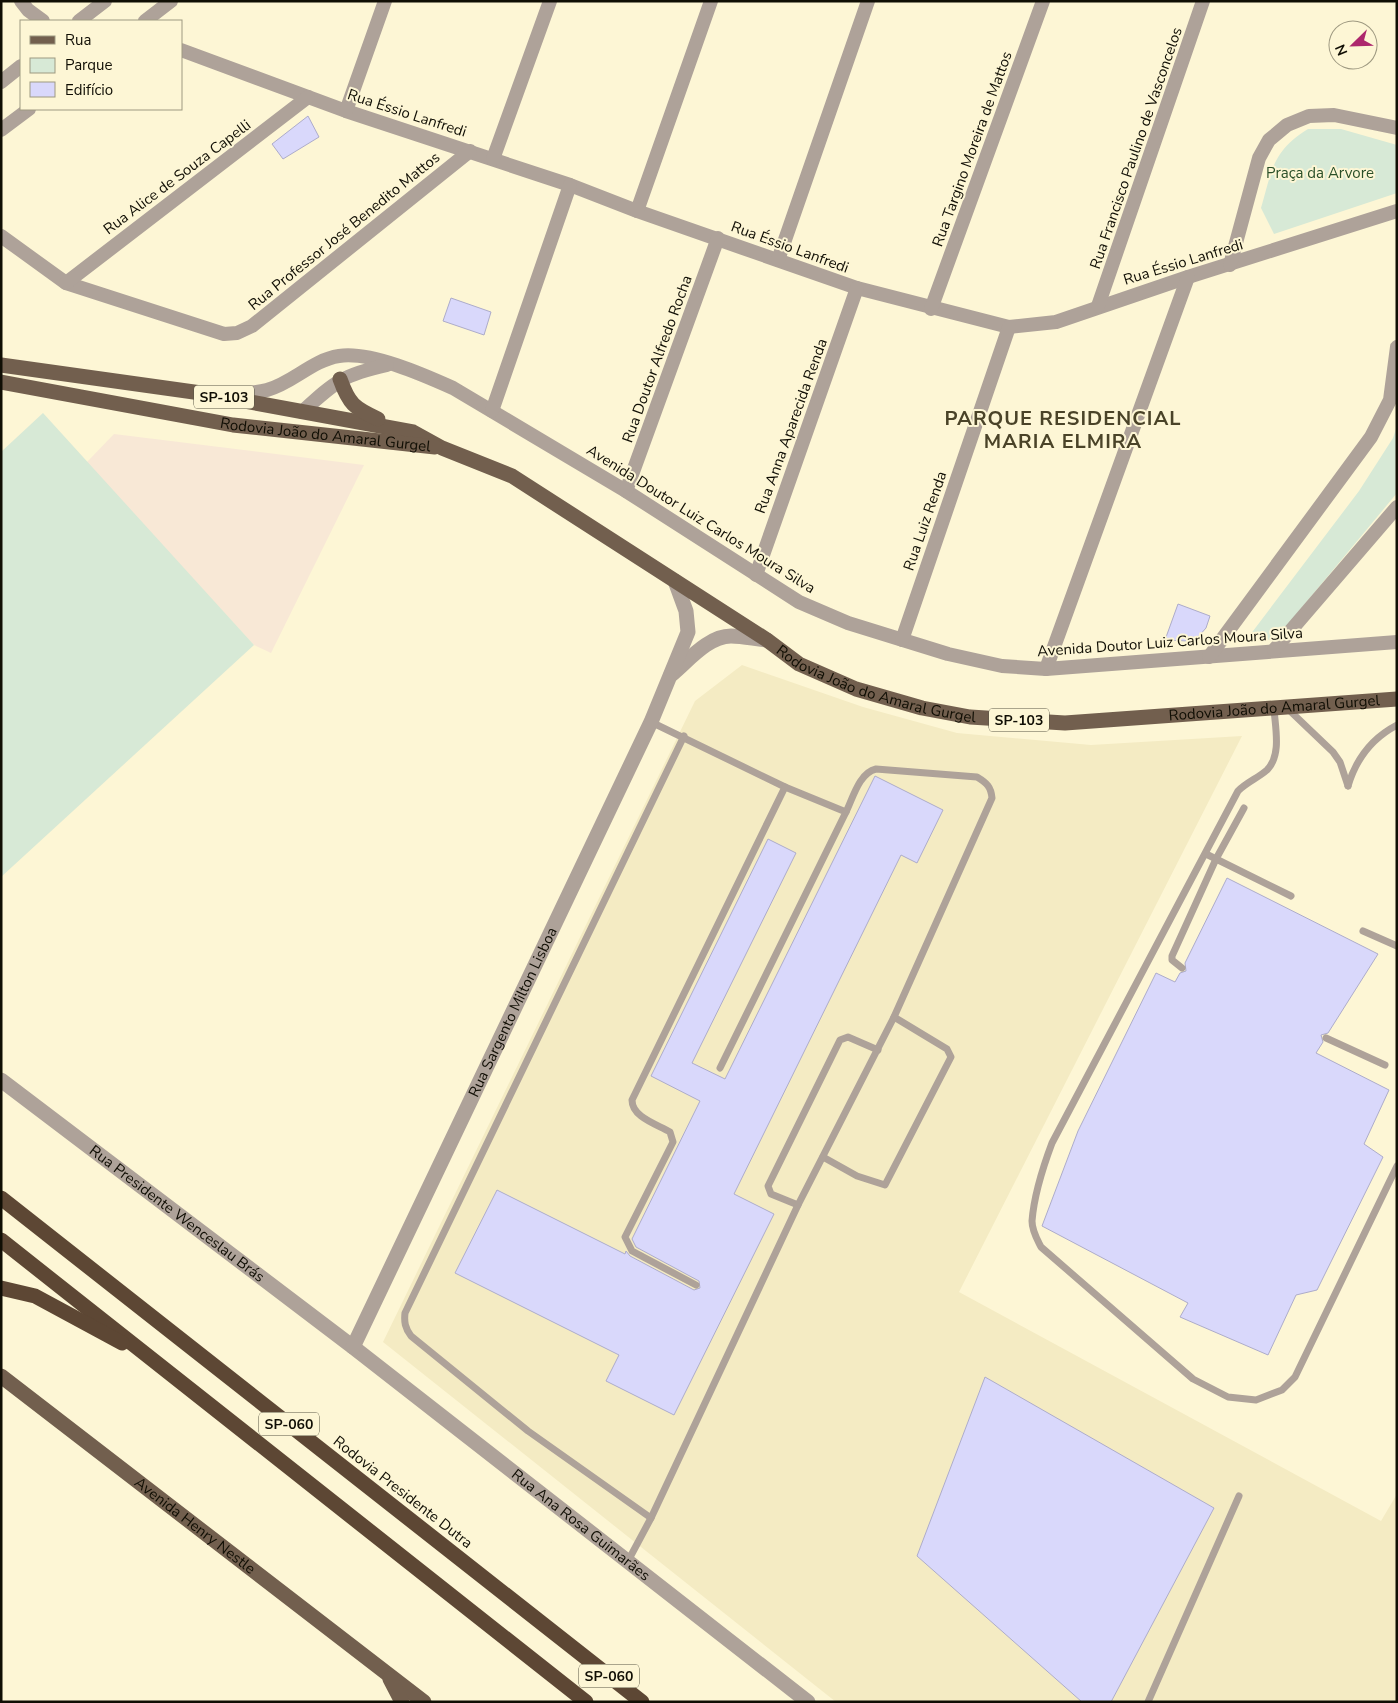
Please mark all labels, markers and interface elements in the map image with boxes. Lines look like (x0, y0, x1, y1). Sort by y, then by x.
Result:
legend (20, 20, 182, 110)
north arrow (1328, 20, 1378, 70)
street label: Rua Francisco Paulino de Vasconcelos (1085, 24, 1187, 272)
text: Rua (65, 30, 91, 50)
text: N (1331, 41, 1352, 58)
street label: Rua Targino Moreira de Mattos (927, 49, 1017, 249)
text: Parque (65, 55, 113, 75)
text: Edifício (65, 80, 113, 100)
street label: Rua Éssio Lanfredi (345, 84, 469, 142)
street label: Rua Alice de Souza Capelli (99, 115, 255, 239)
street label: Rua Professor José Benedito Mattos (244, 147, 444, 315)
park label: Praça da Arvore (1266, 163, 1374, 183)
street label: Rua Éssio Lanfredi (728, 216, 852, 278)
street label: Rua Éssio Lanfredi (1121, 234, 1245, 290)
street label: Rua Doutor Alfredo Rocha (617, 272, 697, 446)
street label: Rua Anna Aparecida Renda (750, 336, 832, 516)
road number: SP-103 (194, 386, 254, 408)
district label: PARQUE RESIDENCIAL MARIA ELMIRA (944, 405, 1182, 455)
street label: Rodovia João do Amaral Gurgel (219, 413, 432, 457)
street label: Avenida Doutor Luiz Carlos Moura Silva (583, 440, 819, 598)
street label: Rua Luiz Renda (899, 469, 951, 573)
street label: Avenida Doutor Luiz Carlos Moura Silva (1037, 623, 1303, 661)
street label: Rodovia João do Amaral Gurgel (772, 640, 977, 727)
street label: Rodovia João do Amaral Gurgel (1168, 690, 1381, 725)
road number: SP-103 (989, 708, 1049, 732)
street label: Rua Sargento Milton Lisboa (464, 924, 562, 1100)
street label: Rua Presidente Wenceslau Brás (85, 1141, 269, 1287)
road number: SP-060 (259, 1412, 319, 1436)
street label: Rodovia Presidente Dutra (329, 1431, 477, 1553)
street label: Rua Ana Rosa Guimarães (507, 1464, 655, 1585)
street label: Avenida Henry Nestle (130, 1472, 260, 1579)
road number: SP-060 (579, 1664, 639, 1688)

